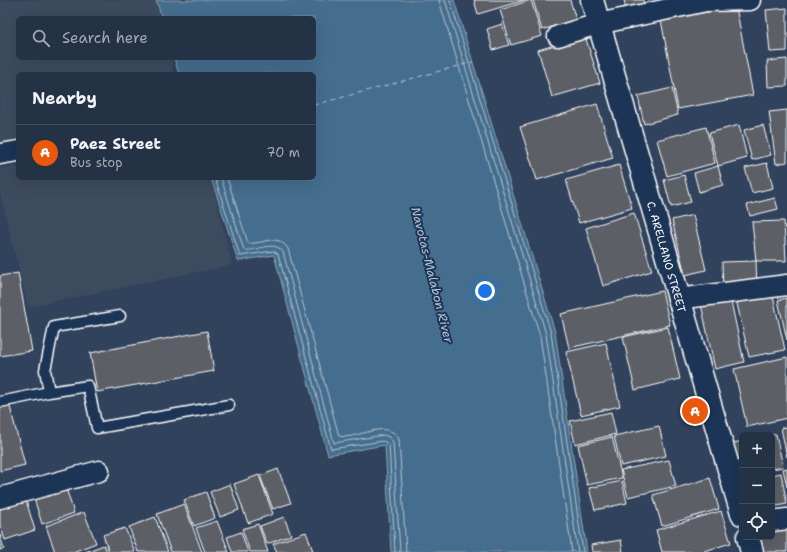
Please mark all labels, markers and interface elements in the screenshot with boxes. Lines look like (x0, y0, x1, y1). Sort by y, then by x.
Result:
search box (16, 16, 316, 60)
icon: search (30, 27, 52, 49)
text: Search here (62, 28, 148, 48)
text: Nearby (32, 87, 97, 109)
text: Paez Street (70, 134, 161, 154)
text: A (40, 144, 50, 161)
text: 70 m (266, 144, 300, 161)
text: Bus stop (70, 154, 122, 171)
street label: C. ARELLANO STREET (643, 200, 689, 314)
water label: Navotas-Malabon River (407, 205, 457, 345)
your location (475, 281, 495, 301)
pin: A (682, 396, 708, 426)
map controls (739, 432, 775, 540)
button: + (739, 432, 775, 468)
button: − (739, 468, 775, 504)
button: locate (739, 504, 775, 540)

